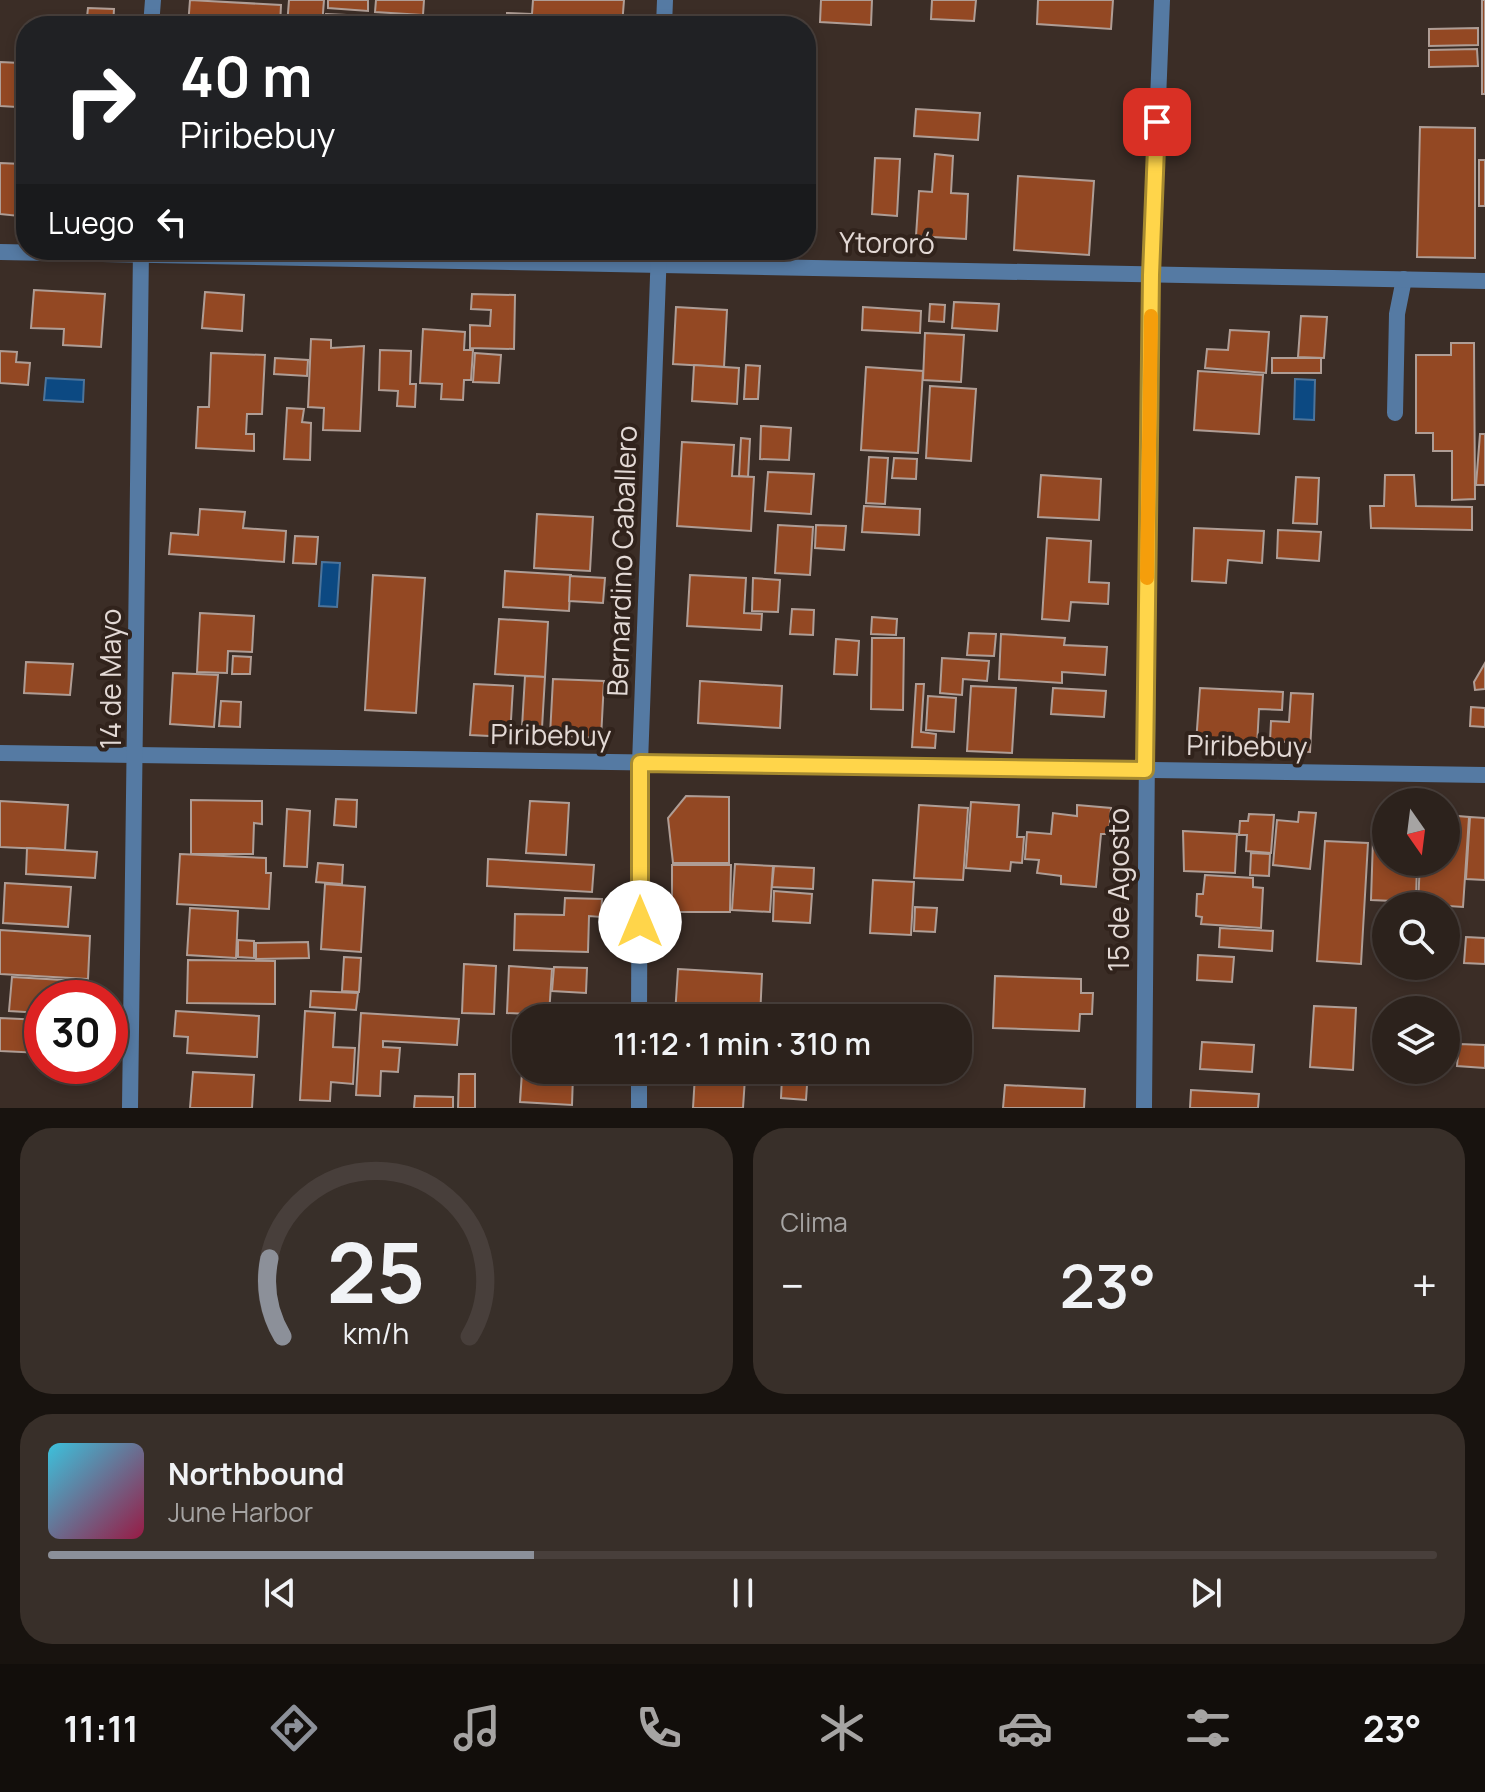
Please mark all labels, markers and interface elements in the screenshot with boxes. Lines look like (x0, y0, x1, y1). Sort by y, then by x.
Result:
text: 40 m (180, 37, 312, 114)
icon: right (48, 48, 152, 152)
pin (1123, 88, 1191, 156)
icon: arrive (1135, 100, 1179, 144)
text: Piribebuy (180, 110, 336, 159)
icon: left (150, 200, 194, 244)
text: Luego (48, 202, 134, 243)
street label: Ytororó (839, 222, 935, 262)
street label: Bernardino Caballero (597, 425, 645, 697)
street label: 14 de Mayo (91, 609, 129, 749)
street label: Piribebuy (490, 714, 612, 754)
street label: Piribebuy (1186, 725, 1308, 765)
north arrow (1372, 788, 1460, 876)
map controls (1372, 788, 1460, 1084)
street label: 15 de Agosto (1099, 808, 1137, 972)
position arrow (598, 880, 682, 964)
button: search (1372, 892, 1460, 980)
speed limit sign: 30 (24, 980, 128, 1084)
button: layers (1372, 996, 1460, 1084)
text: 11:12 · 1 min · 310 m (613, 1023, 871, 1064)
text: Clima (781, 1204, 848, 1240)
text: 25 (327, 1214, 425, 1328)
text: 23° (1060, 1244, 1156, 1326)
text: − (781, 1255, 804, 1315)
text: + (1412, 1255, 1437, 1315)
text: km/h (343, 1314, 409, 1353)
text: Northbound (168, 1453, 345, 1494)
text: June Harbor (168, 1494, 313, 1530)
icon: previous (258, 1571, 302, 1615)
icon: pause (721, 1571, 765, 1615)
icon: next (1184, 1571, 1228, 1615)
icon: directions (266, 1700, 322, 1756)
icon: music (449, 1700, 505, 1756)
icon: phone (631, 1700, 687, 1756)
icon: climate (814, 1700, 870, 1756)
icon: car (997, 1700, 1053, 1756)
icon: filters (1180, 1700, 1236, 1756)
text: 11:11 (63, 1704, 139, 1753)
text: 23° (1363, 1704, 1422, 1753)

